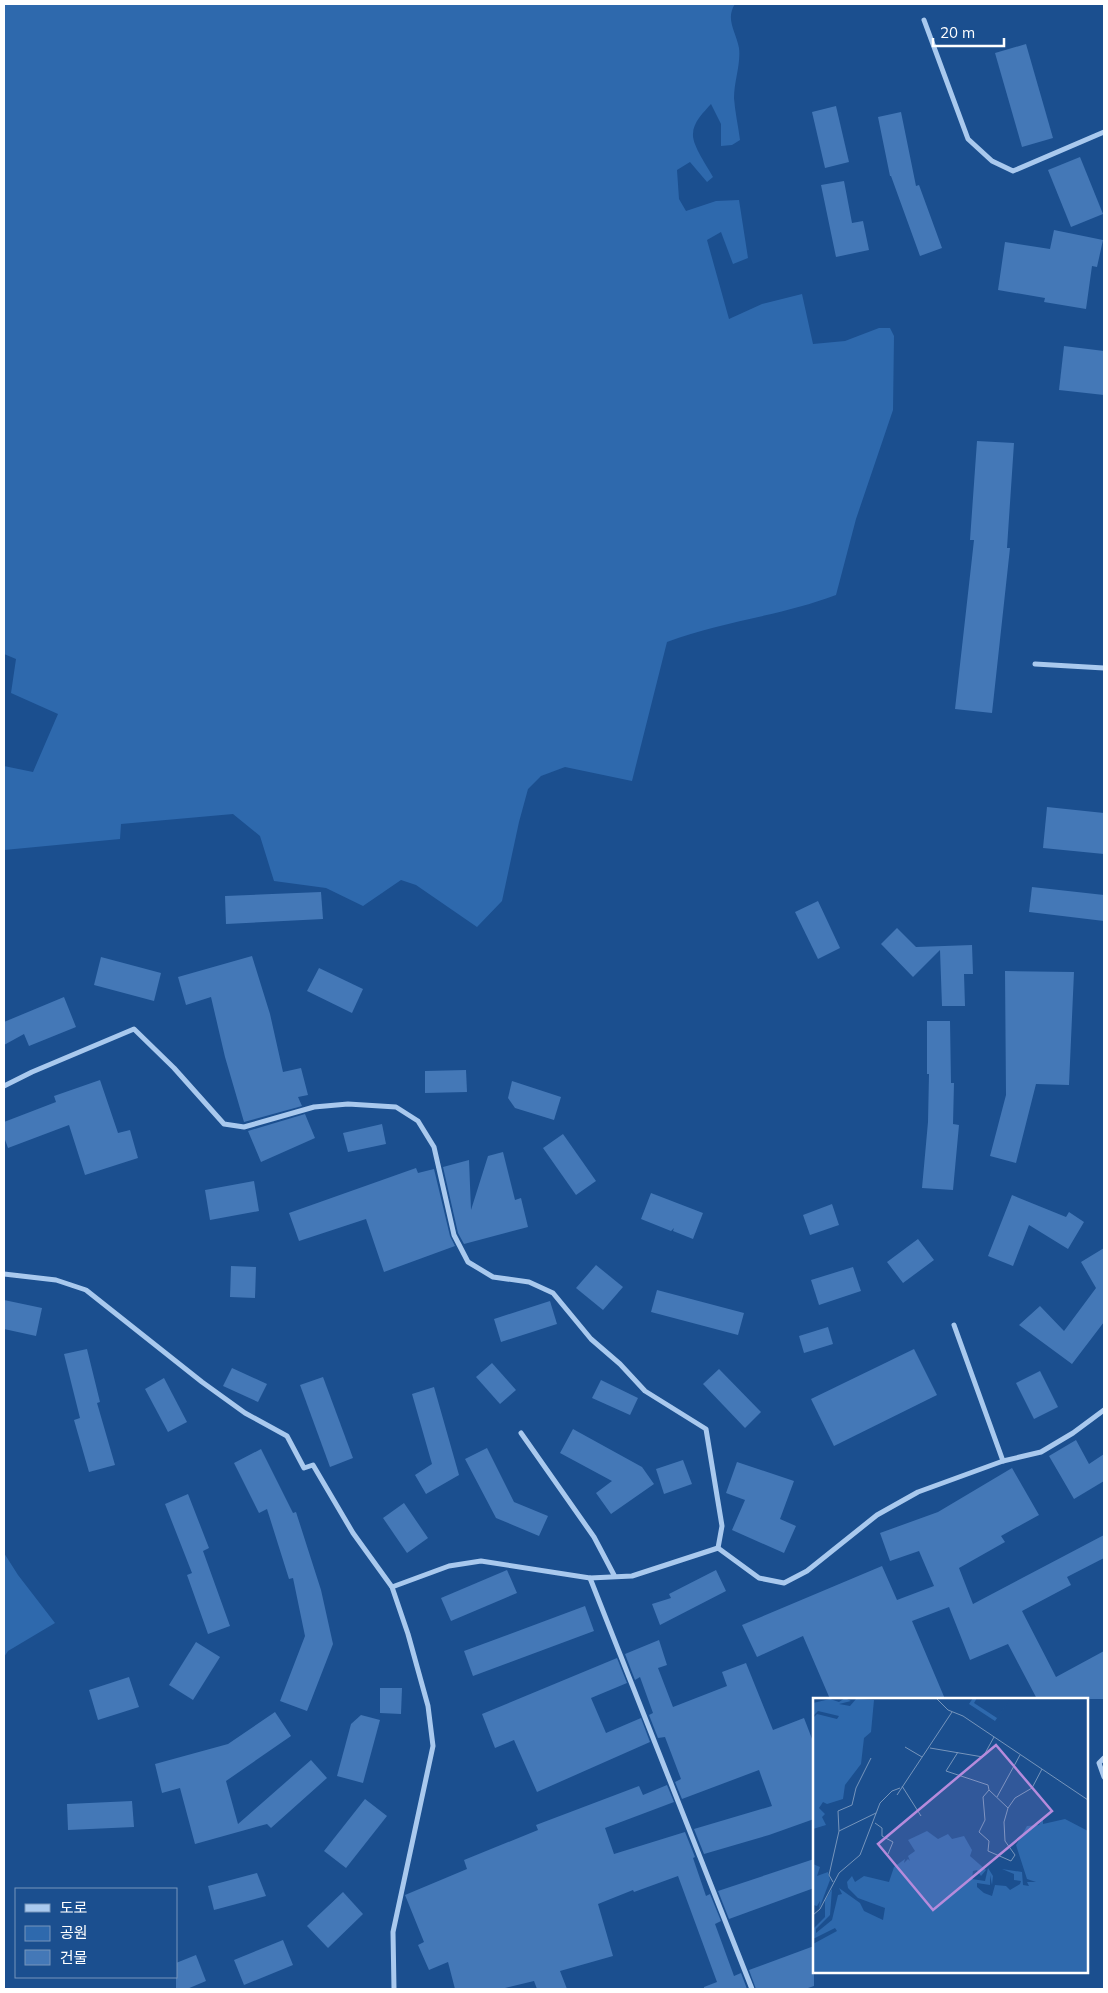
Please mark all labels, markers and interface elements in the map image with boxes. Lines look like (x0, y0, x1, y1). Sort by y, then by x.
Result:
scale bar (933, 15, 1004, 47)
text: 20 m (940, 23, 975, 42)
inset map (813, 1698, 1088, 1973)
legend (15, 1888, 178, 1978)
text: 도로 (60, 1898, 88, 1917)
text: 공원 (60, 1923, 88, 1942)
text: 건물 (60, 1948, 88, 1967)

